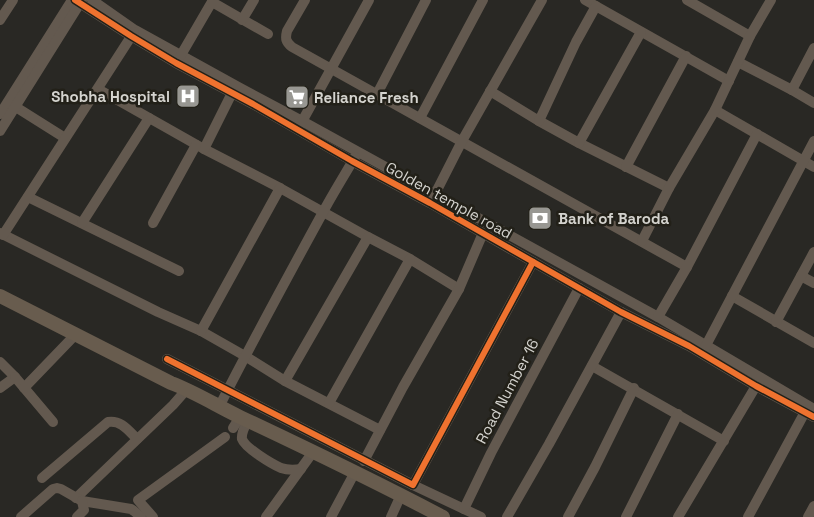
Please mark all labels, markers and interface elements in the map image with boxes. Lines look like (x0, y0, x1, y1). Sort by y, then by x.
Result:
hospital icon: Shobha Hospital (175, 83, 201, 109)
supermarket icon: Reliance Fresh (284, 84, 310, 110)
place label: Shobha Hospital (51, 87, 170, 106)
place label: Reliance Fresh (314, 88, 419, 107)
street label: Golden temple road (382, 157, 516, 243)
bank icon: Bank of Baroda (527, 205, 553, 231)
place label: Bank of Baroda (558, 209, 669, 228)
street label: Road Number 16 (471, 335, 543, 447)

